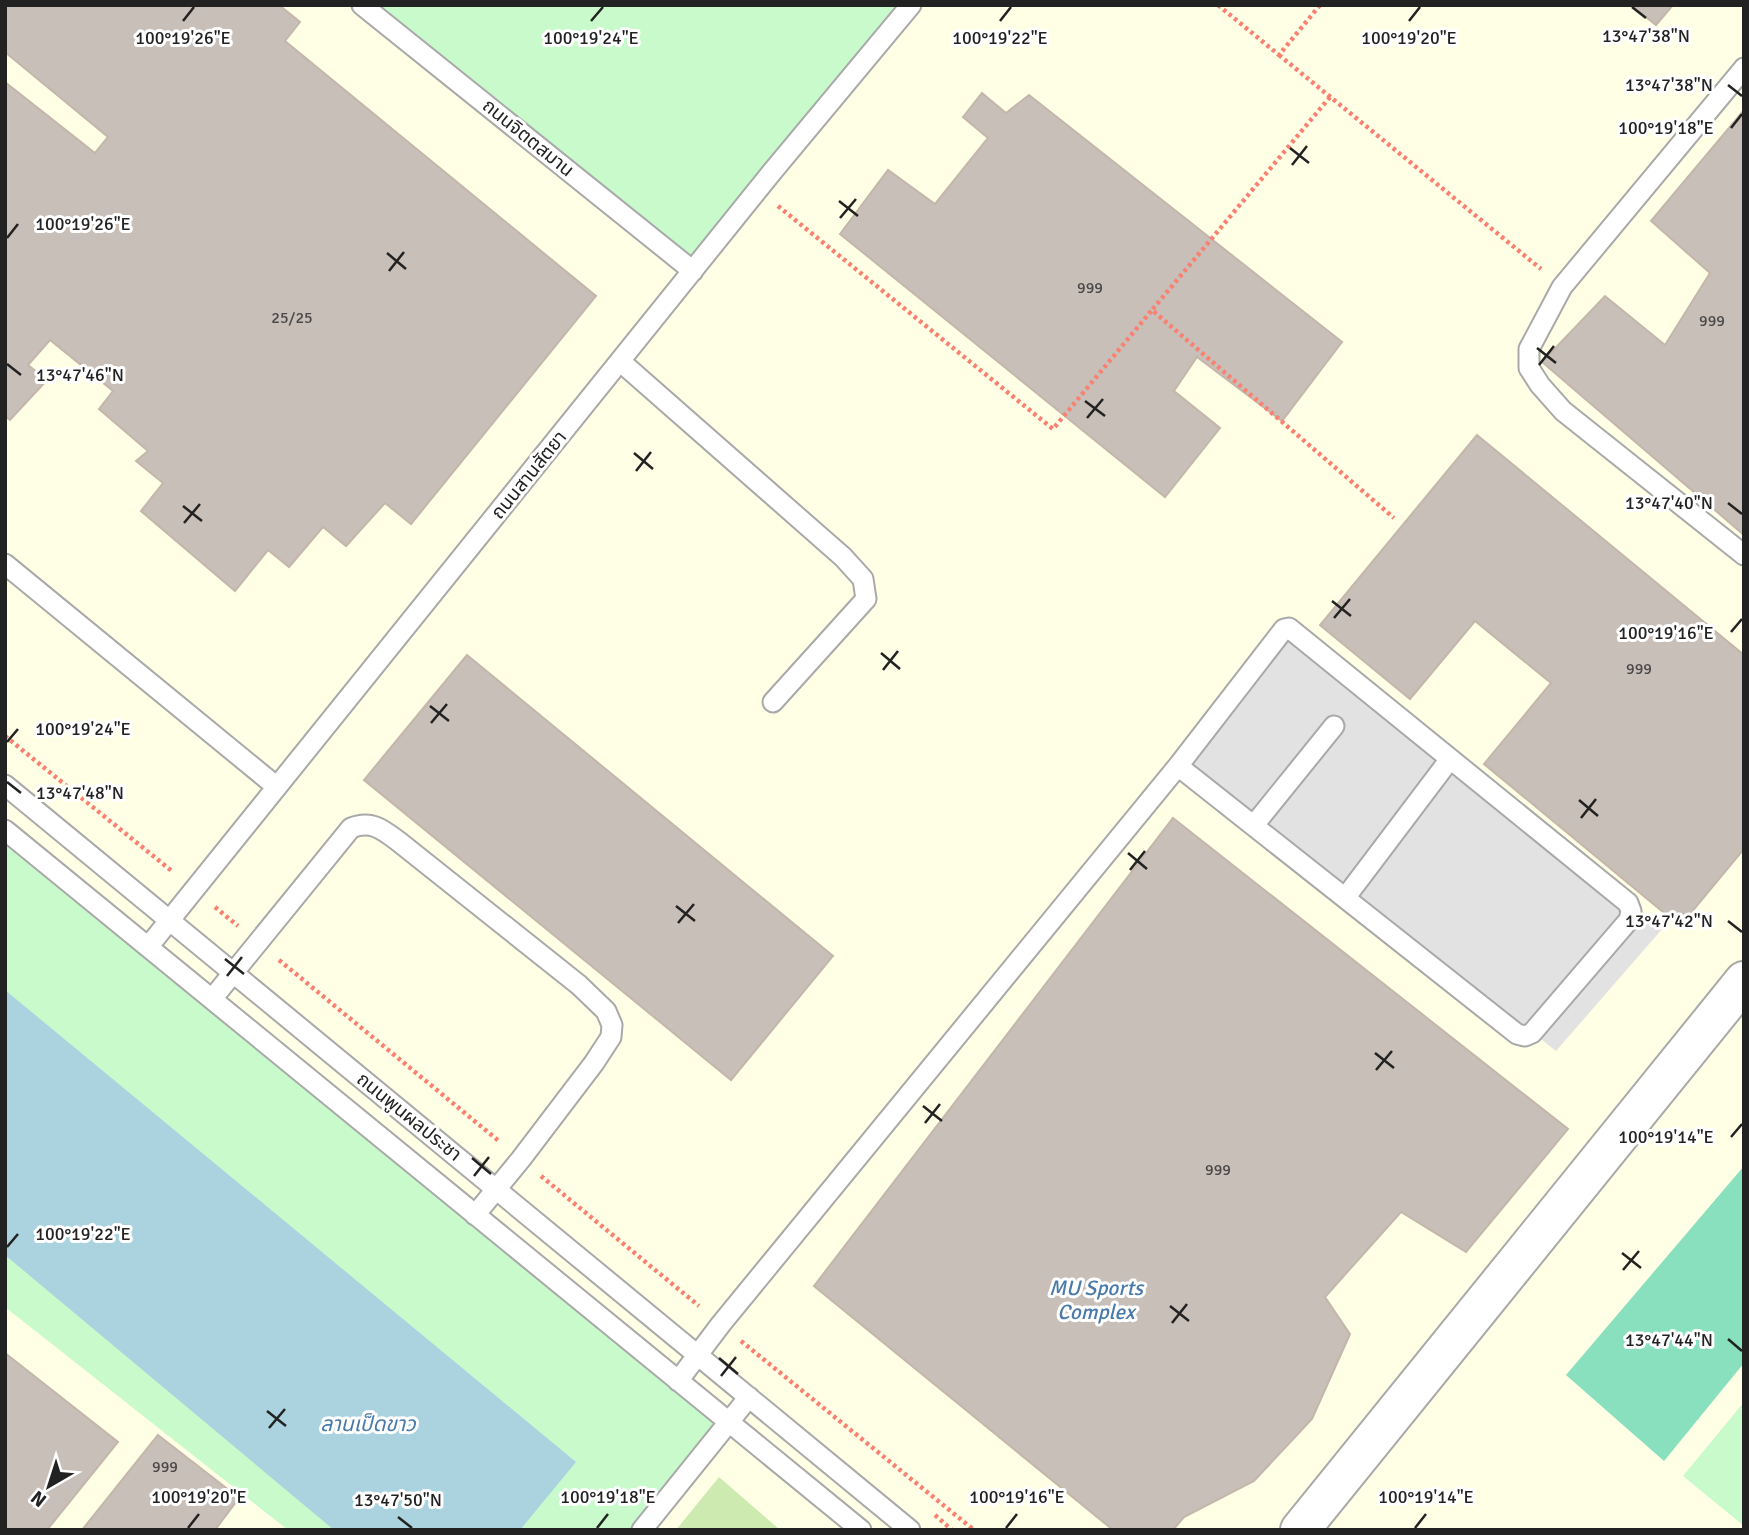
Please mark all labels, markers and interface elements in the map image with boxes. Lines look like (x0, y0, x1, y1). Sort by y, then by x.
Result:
text: 13°47'38"N (1602, 25, 1690, 47)
text: 100°19'26"E (135, 27, 231, 49)
text: 100°19'24"E (543, 27, 639, 49)
text: 100°19'22"E (952, 27, 1048, 49)
text: 100°19'20"E (1361, 27, 1457, 49)
text: 13°47'38"N (1625, 74, 1713, 96)
street label: ถนนจิตตสมาน (477, 94, 579, 182)
text: 100°19'18"E (1618, 117, 1714, 139)
text: 100°19'26"E (35, 213, 131, 235)
house number: 999 (1077, 278, 1103, 298)
house number: 25/25 (271, 308, 313, 328)
house number: 999 (1699, 311, 1725, 331)
text: 13°47'46"N (36, 364, 124, 386)
street label: ถนนสานสัตยา (486, 426, 572, 524)
text: 13°47'40"N (1625, 492, 1713, 514)
text: 100°19'16"E (1618, 622, 1714, 644)
house number: 999 (1626, 659, 1652, 679)
text: 100°19'24"E (35, 718, 131, 740)
text: 13°47'48"N (36, 782, 124, 804)
text: 13°47'42"N (1625, 910, 1713, 932)
street label: ถนนพูนผลประชา (352, 1067, 466, 1167)
text: 100°19'14"E (1618, 1126, 1714, 1148)
house number: 999 (1205, 1160, 1231, 1180)
text: 100°19'22"E (35, 1223, 131, 1245)
water label: MU Sports Complex (1049, 1275, 1145, 1325)
text: 13°47'44"N (1625, 1329, 1713, 1351)
water label: ลานเป็ดขาว (320, 1411, 416, 1437)
north arrow (14, 1451, 84, 1521)
house number: 999 (152, 1457, 178, 1477)
text: N (26, 1485, 52, 1512)
text: 100°19'20"E (151, 1486, 247, 1508)
text: 100°19'18"E (560, 1486, 656, 1508)
text: 100°19'16"E (969, 1486, 1065, 1508)
text: 100°19'14"E (1378, 1486, 1474, 1508)
text: 13°47'50"N (354, 1489, 442, 1511)

